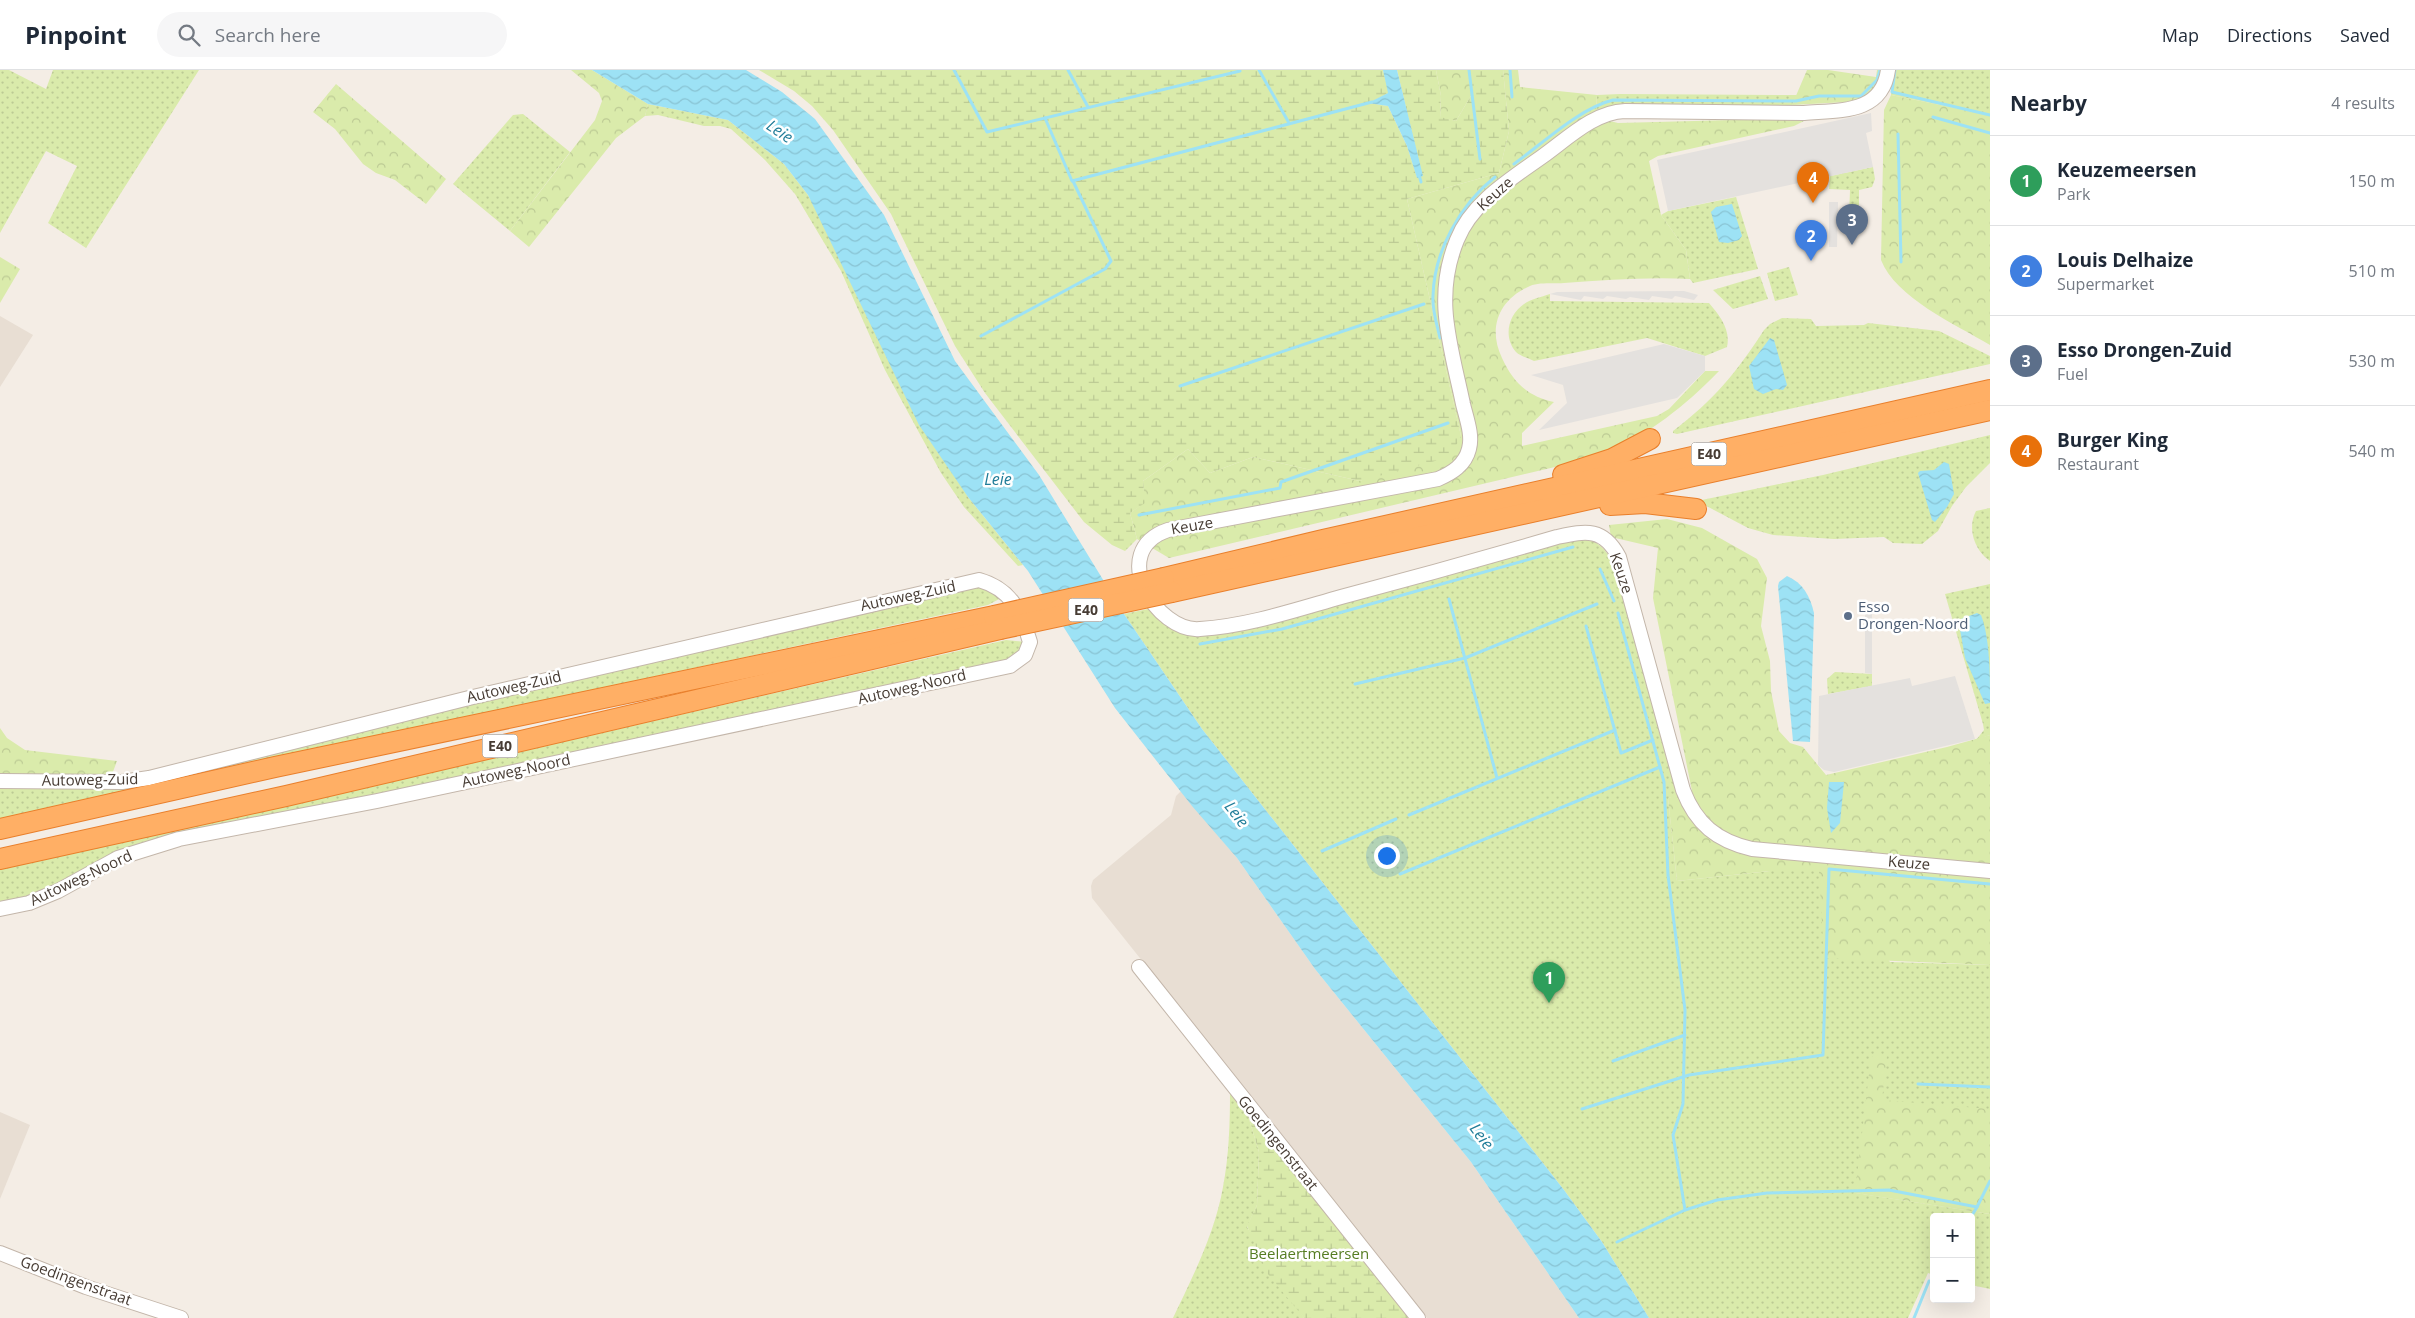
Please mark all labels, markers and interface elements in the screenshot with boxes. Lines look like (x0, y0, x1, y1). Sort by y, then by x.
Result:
search box (157, 12, 507, 57)
text: Pinpoint (25, 18, 127, 51)
icon: search (175, 21, 203, 49)
text: Search here (215, 22, 321, 48)
text: Map (2162, 23, 2199, 47)
text: Directions (2227, 23, 2312, 47)
text: Saved (2340, 23, 2390, 47)
text: Nearby (2010, 89, 2087, 117)
text: 4 results (2331, 92, 2395, 114)
water label: Leie (762, 114, 798, 148)
text: Keuzemeersen (2057, 157, 2197, 183)
pin: 4 (1797, 162, 1829, 203)
text: 1 (2021, 170, 2031, 192)
text: 150 m (2349, 170, 2395, 192)
street label: Keuze (1472, 172, 1517, 215)
text: Park (2057, 183, 2090, 205)
pin: 3 (1836, 204, 1868, 245)
pin: 2 (1795, 220, 1827, 261)
text: Louis Delhaize (2057, 247, 2194, 273)
text: 2 (2021, 260, 2031, 282)
text: 510 m (2349, 260, 2395, 282)
text: Supermarket (2057, 273, 2154, 295)
text: Esso Drongen-Zuid (2057, 337, 2232, 363)
text: 3 (2021, 350, 2031, 372)
text: 530 m (2349, 350, 2395, 372)
text: Fuel (2057, 363, 2088, 385)
text: Burger King (2057, 427, 2168, 453)
text: 4 (2021, 440, 2031, 462)
text: 540 m (2349, 440, 2395, 462)
road number: E40 (1692, 442, 1726, 466)
text: Restaurant (2057, 453, 2139, 475)
water label: Leie (984, 468, 1012, 490)
street label: Keuze (1169, 511, 1214, 539)
street label: Keuze (1606, 549, 1638, 596)
street label: Autoweg-Zuid (858, 575, 957, 615)
place label: Esso Drongen-Noord (1858, 596, 1968, 633)
road number: E40 (1068, 598, 1104, 622)
marker: Esso Drongen-Noord (1842, 610, 1854, 622)
street label: Autoweg-Noord (856, 664, 968, 708)
street label: Autoweg-Zuid (464, 665, 563, 707)
road number: E40 (482, 734, 518, 758)
street label: Autoweg-Noord (460, 749, 572, 791)
street label: Autoweg-Zuid (41, 768, 139, 790)
water label: Leie (1220, 796, 1254, 832)
your location (1374, 843, 1400, 869)
street label: Autoweg-Noord (26, 845, 135, 910)
street label: Keuze (1887, 850, 1931, 874)
pin: 1 (1533, 962, 1565, 1003)
street label: Goedingenstraat (1234, 1091, 1323, 1194)
water label: Leie (1465, 1118, 1499, 1154)
map controls (1930, 1213, 1975, 1303)
button: + (1930, 1213, 1975, 1258)
park label: Beelaertmeersen (1249, 1243, 1369, 1263)
street label: Goedingenstraat (18, 1251, 135, 1309)
button: − (1930, 1258, 1975, 1303)

